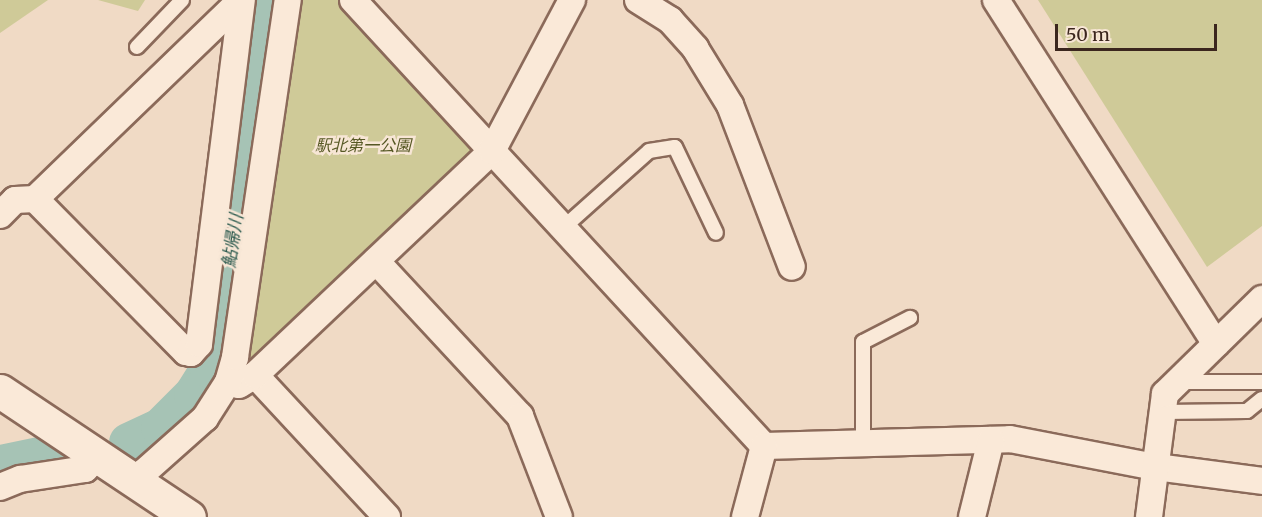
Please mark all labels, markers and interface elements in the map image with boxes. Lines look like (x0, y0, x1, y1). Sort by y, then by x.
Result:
scale bar (1058, 12, 1220, 50)
text: 50 m (1066, 23, 1110, 46)
park label: 駅北第一公園 (315, 135, 411, 155)
water label: 鮎帰川 (218, 213, 248, 269)

